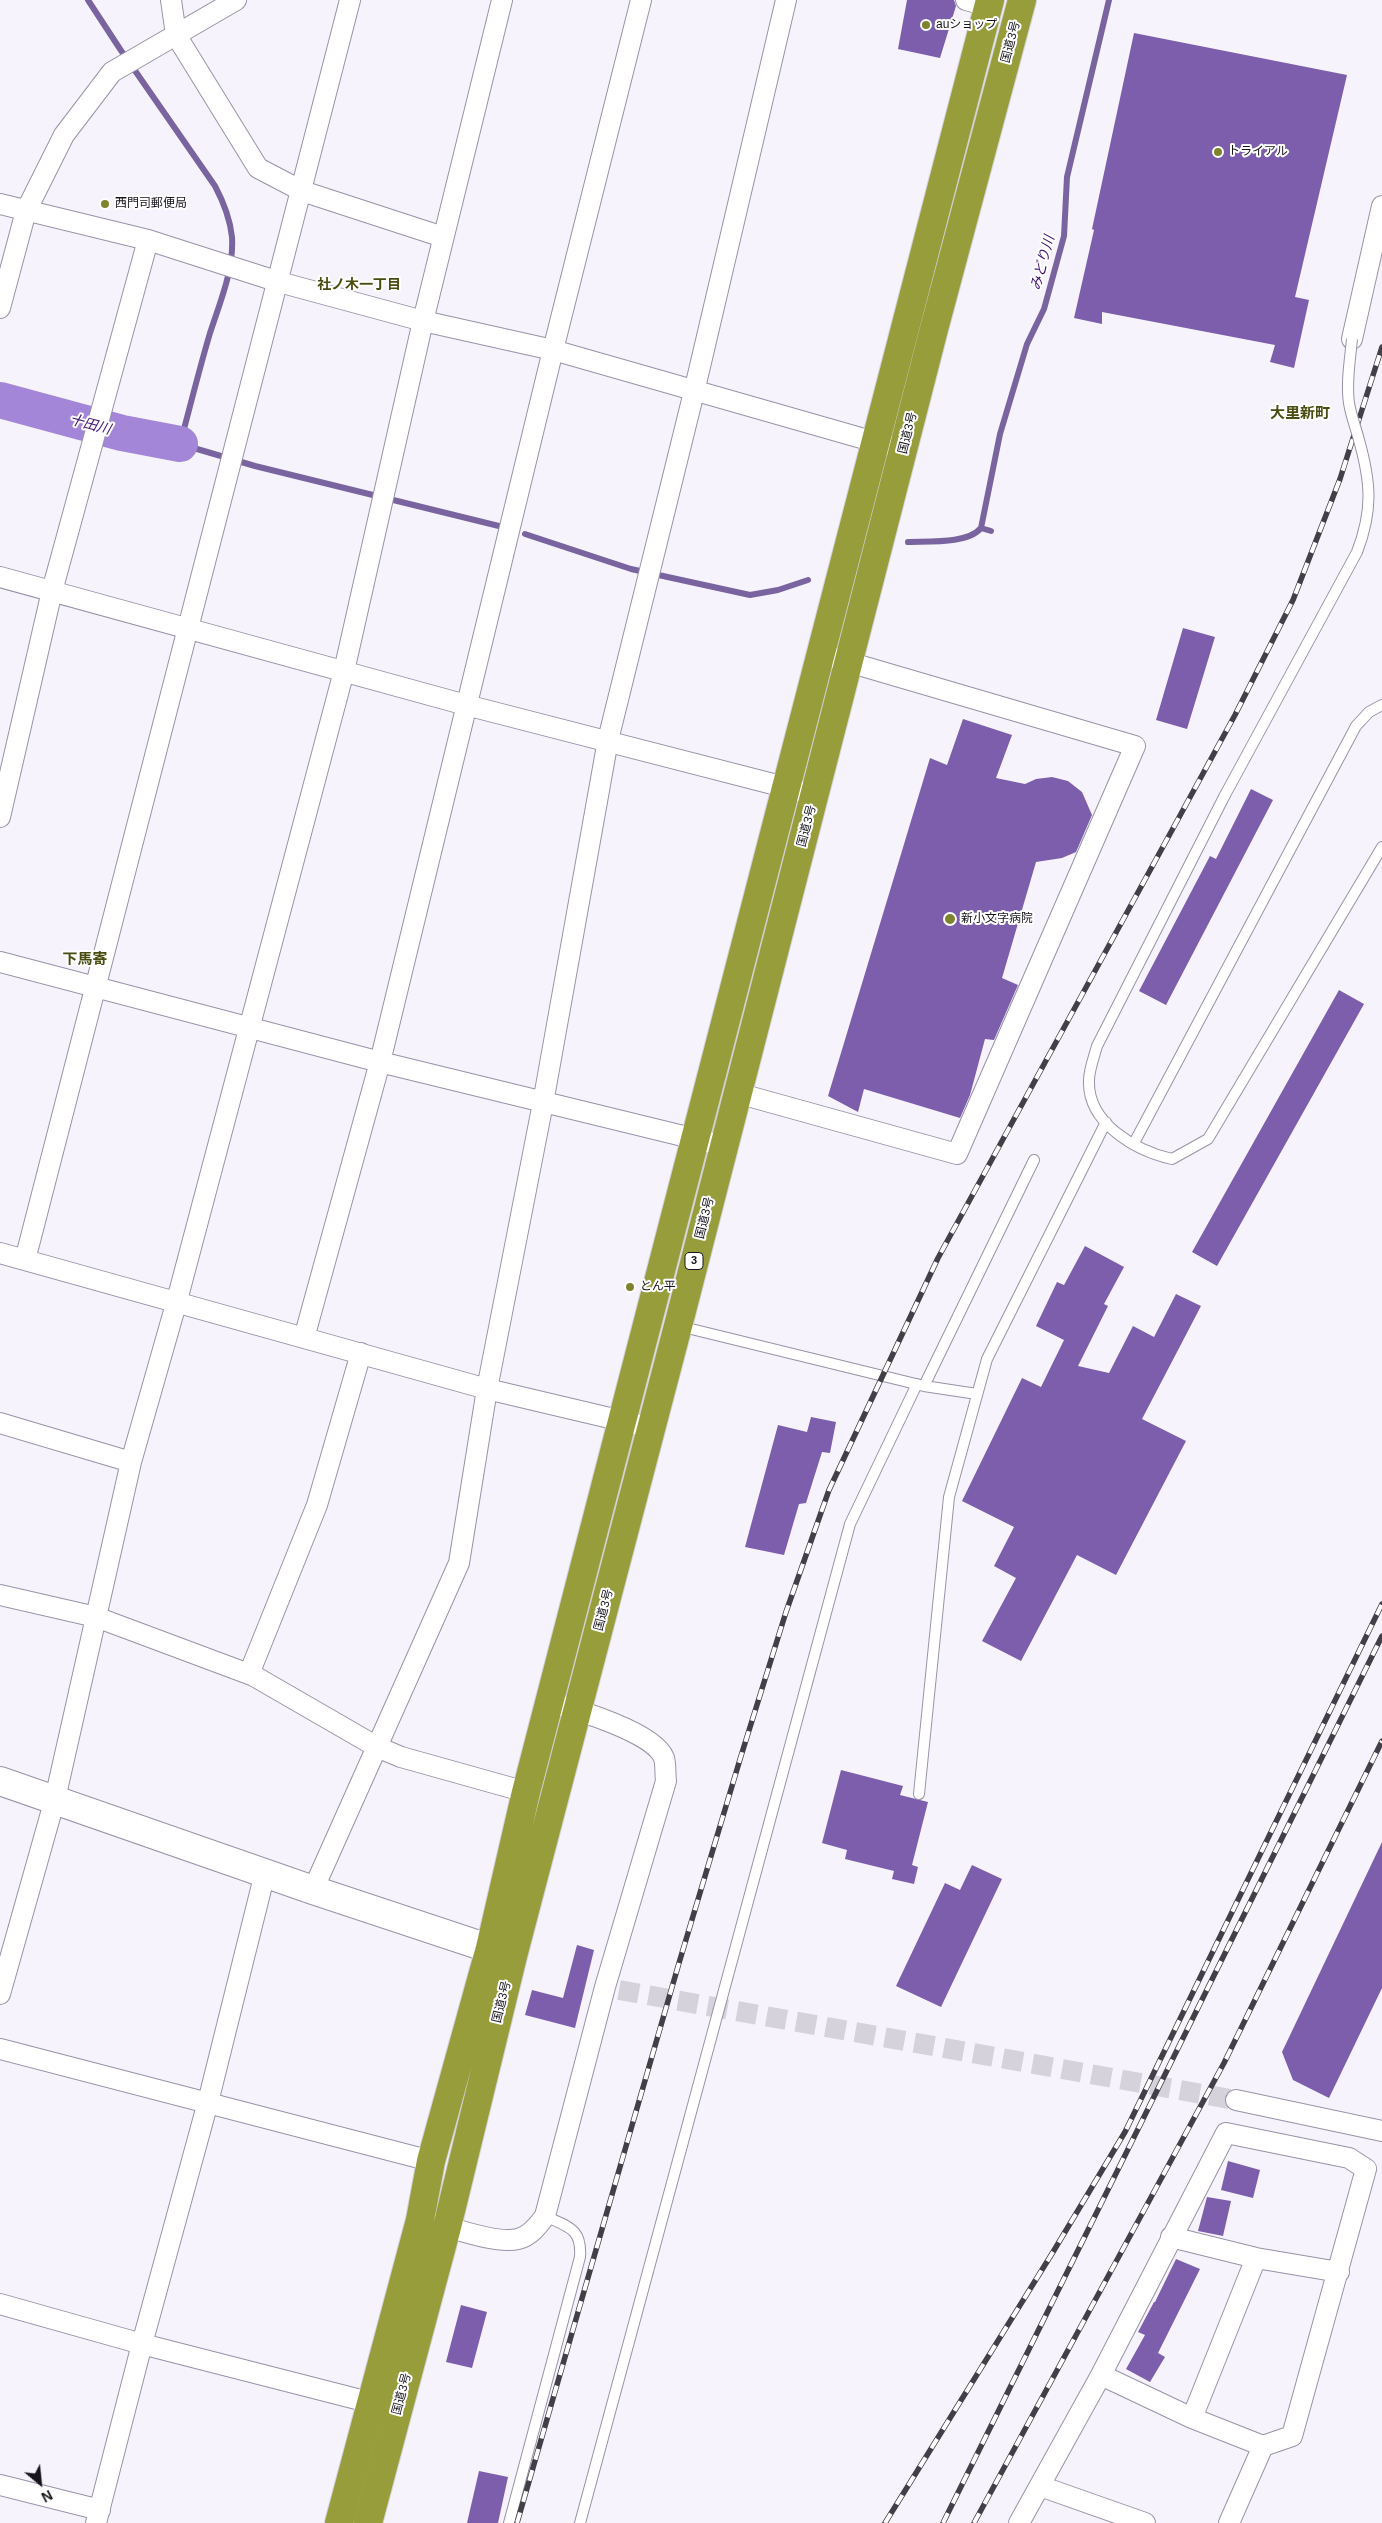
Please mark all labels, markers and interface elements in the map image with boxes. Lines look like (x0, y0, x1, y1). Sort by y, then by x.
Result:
place label: auショップ (936, 18, 997, 32)
marker: auショップ (920, 19, 932, 31)
street label: 国道3号 (999, 20, 1023, 64)
place label: トライアル (1228, 145, 1288, 159)
marker: トライアル (1212, 146, 1224, 158)
place label: 西門司郵便局 (115, 197, 187, 211)
marker: 西門司郵便局 (99, 198, 111, 210)
water label: みどり川 (1028, 234, 1058, 292)
district label: 社ノ木一丁目 (317, 277, 401, 293)
district label: 大里新町 (1270, 405, 1330, 423)
water label: 十田川 (68, 411, 112, 439)
street label: 国道3号 (896, 411, 920, 455)
street label: 国道3号 (795, 804, 819, 848)
marker: 新小文字病院 (943, 912, 957, 926)
place label: 新小文字病院 (961, 912, 1033, 926)
district label: 下馬寄 (63, 951, 107, 969)
street label: 国道3号 (693, 1196, 717, 1240)
road number: 3 (685, 1252, 703, 1270)
place label: とん平 (640, 1280, 676, 1294)
marker: とん平 (624, 1281, 636, 1293)
street label: 国道3号 (592, 1588, 616, 1632)
street label: 国道3号 (490, 1980, 514, 2024)
street label: 国道3号 (390, 2372, 414, 2416)
north arrow (15, 2458, 65, 2508)
text: N (39, 2487, 55, 2506)

